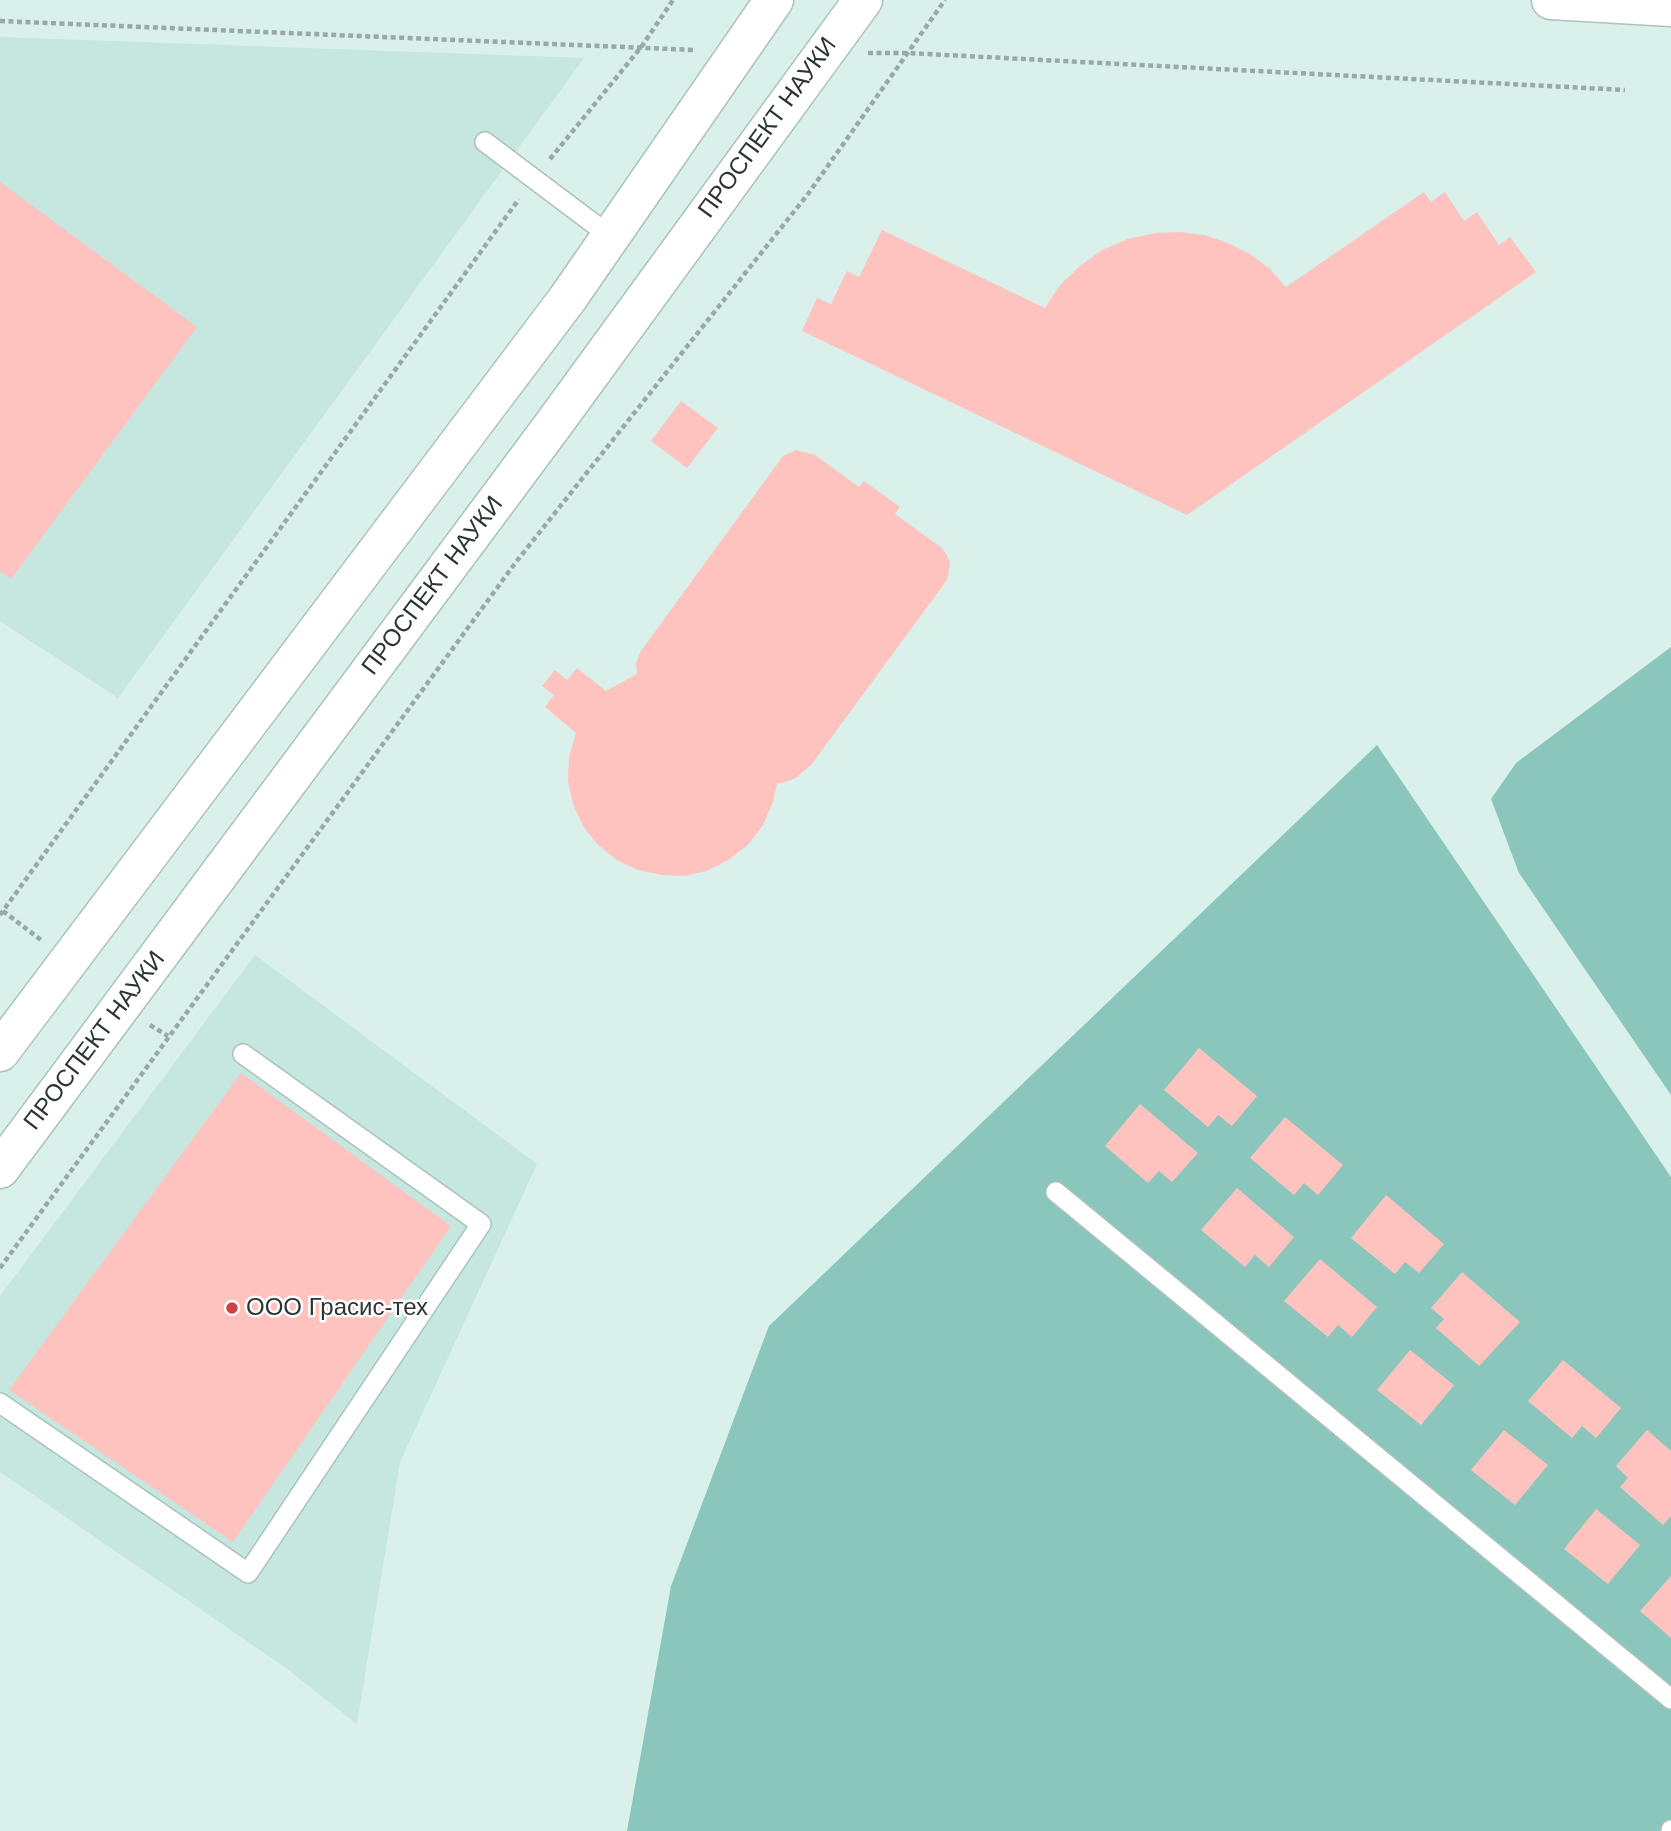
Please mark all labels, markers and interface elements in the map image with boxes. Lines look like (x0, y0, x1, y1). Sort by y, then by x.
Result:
street label: ПРОСПЕКТ НАУКИ (693, 32, 843, 224)
street label: ПРОСПЕКТ НАУКИ (356, 491, 510, 681)
street label: ПРОСПЕКТ НАУКИ (18, 946, 172, 1136)
place label: ООО Грасис-тех (246, 1294, 428, 1322)
marker: ООО Грасис-тех (224, 1300, 240, 1316)

